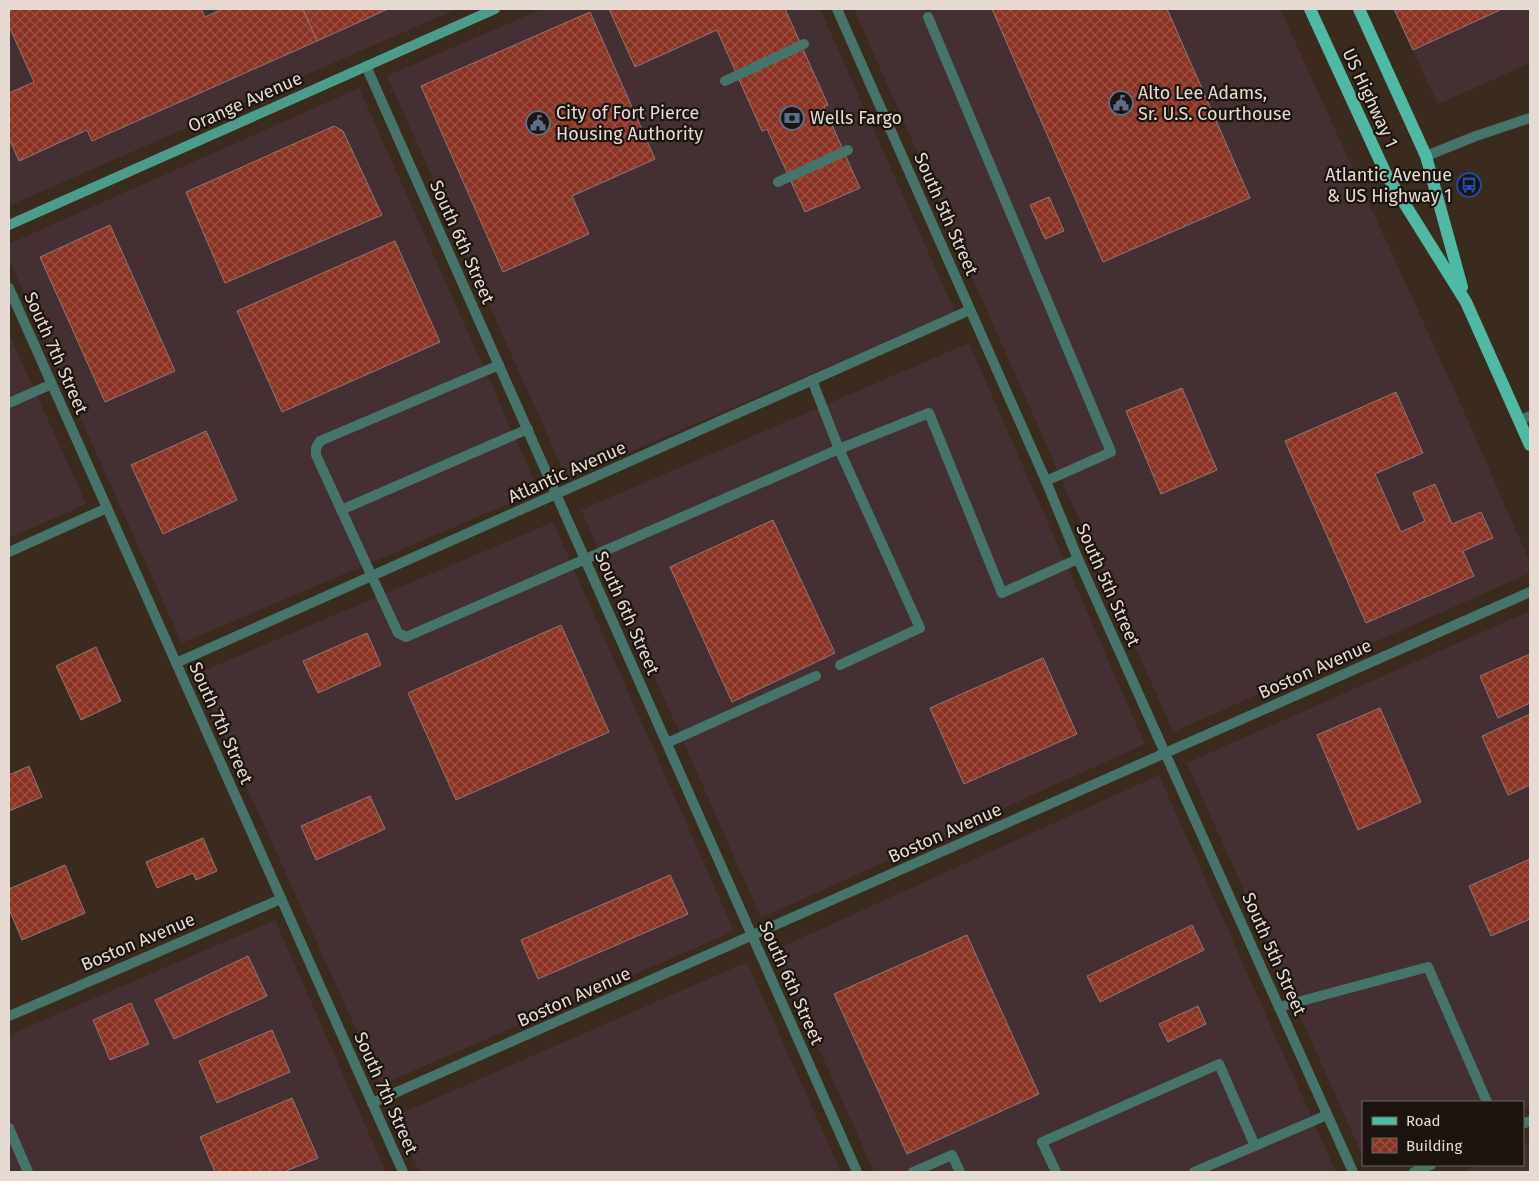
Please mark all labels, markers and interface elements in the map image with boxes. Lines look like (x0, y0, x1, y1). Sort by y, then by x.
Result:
street label: US Highway 1 (1337, 45, 1403, 151)
street label: Orange Avenue (185, 67, 305, 137)
place label: Alto Lee Adams, Sr. U.S. Courthouse (1138, 82, 1291, 125)
public building icon: Alto Lee Adams, Sr. U.S. Courthouse (1108, 90, 1134, 116)
place label: City of Fort Pierce Housing Authority (556, 102, 703, 145)
bank icon: Wells Fargo (779, 105, 805, 131)
place label: Wells Fargo (810, 107, 902, 129)
public building icon: City of Fort Pierce Housing Authority (525, 110, 551, 136)
street label: South 5th Street (909, 149, 983, 279)
place label: Atlantic Avenue & US Highway 1 (1325, 164, 1452, 207)
bus stop icon: Atlantic Avenue & US Highway 1 (1456, 172, 1482, 198)
street label: South 6th Street (425, 177, 499, 308)
street label: South 7th Street (19, 289, 93, 418)
street label: Atlantic Avenue (505, 436, 629, 508)
street label: South 5th Street (1071, 520, 1145, 650)
street label: South 6th Street (590, 548, 664, 679)
street label: Boston Avenue (1255, 634, 1375, 704)
street label: South 7th Street (184, 659, 258, 788)
street label: Boston Avenue (885, 798, 1005, 868)
street label: South 5th Street (1237, 889, 1311, 1019)
street label: Boston Avenue (78, 908, 198, 976)
street label: South 6th Street (754, 918, 828, 1049)
street label: Boston Avenue (514, 962, 634, 1032)
street label: South 7th Street (349, 1029, 423, 1158)
legend (1362, 1101, 1524, 1166)
text: Road (1406, 1112, 1441, 1130)
text: Building (1406, 1137, 1462, 1155)

